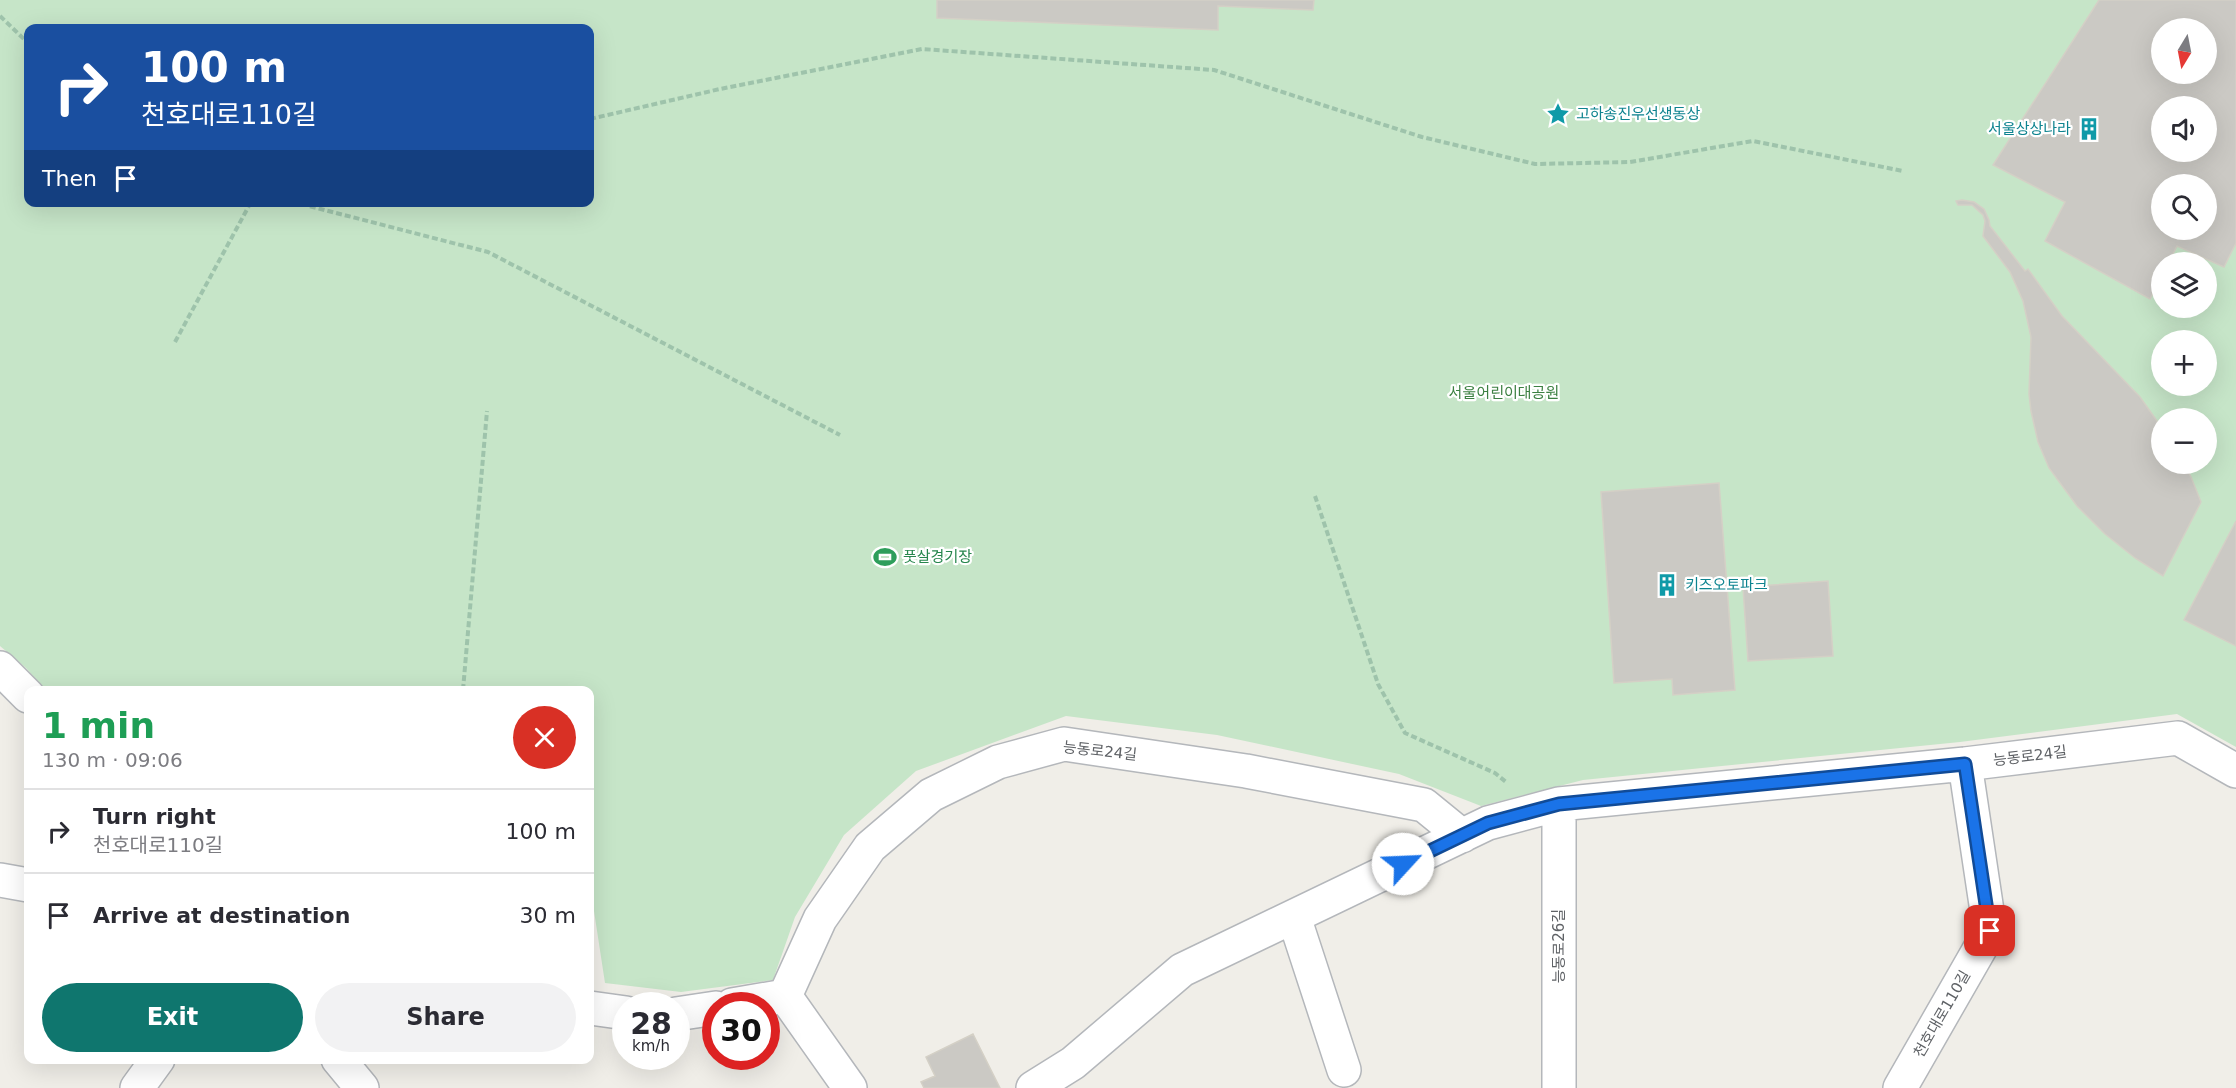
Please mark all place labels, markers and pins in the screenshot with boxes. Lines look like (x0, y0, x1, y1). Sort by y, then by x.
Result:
place icon: 고하송진우선생동상 (1545, 101, 1571, 127)
place label: 고하송진우선생동상 (1576, 105, 1700, 123)
building icon: 서울상상나라 (2076, 116, 2102, 142)
place label: 서울상상나라 (1988, 120, 2071, 138)
sports icon: 풋살경기장 (872, 544, 898, 570)
place label: 풋살경기장 (903, 548, 972, 566)
building icon: 키즈오토파크 (1654, 572, 1680, 598)
place label: 키즈오토파크 (1685, 576, 1768, 594)
pin (1964, 905, 2015, 956)

